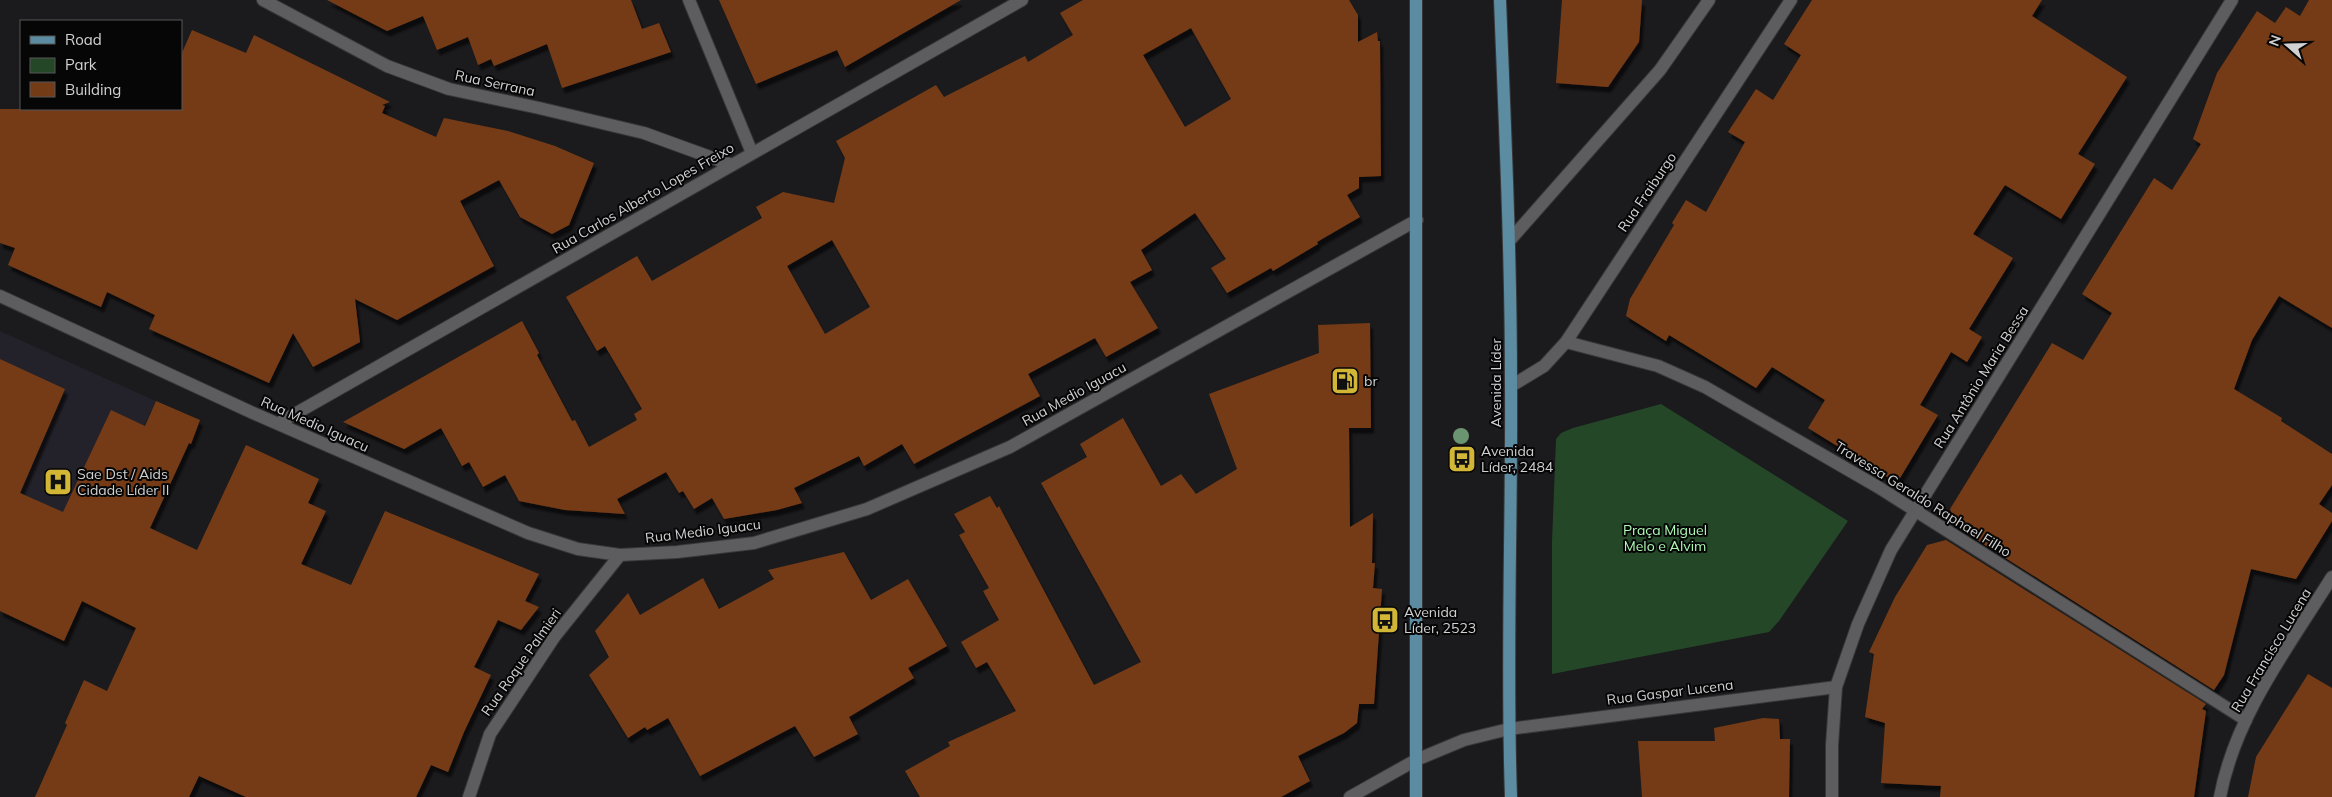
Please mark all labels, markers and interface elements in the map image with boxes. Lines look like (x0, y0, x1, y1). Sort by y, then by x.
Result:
legend (20, 20, 182, 110)
north arrow (2262, 20, 2312, 70)
text: Road (65, 30, 102, 49)
text: N (2265, 33, 2285, 49)
text: Park (65, 55, 97, 74)
street label: Rua Serrana (453, 66, 537, 100)
text: Building (65, 80, 121, 99)
street label: Rua Carlos Alberto Lopes Freixo (549, 138, 737, 258)
street label: Rua Fraiburgo (1614, 149, 1680, 235)
street label: Rua Antônio Maria Bessa (1930, 302, 2032, 452)
street label: Avenida Líder (1487, 338, 1505, 427)
street label: Rua Medio Iguacu (1019, 358, 1129, 430)
fuel station icon: br (1330, 366, 1360, 396)
place label: br (1364, 372, 1378, 390)
street label: Rua Medio Iguacu (258, 392, 372, 456)
street label: Travessa Geraldo Raphael Filho (1831, 437, 2015, 561)
place label: Avenida Líder, 2484 (1481, 442, 1554, 476)
bus stop icon: Avenida Líder, 2484 (1447, 444, 1477, 474)
place label: Sae Dst / Aids Cidade Líder II (77, 465, 169, 499)
hospital icon: Sae Dst / Aids Cidade Líder II (43, 467, 73, 497)
street label: Rua Medio Iguacu (644, 515, 762, 547)
park label: Praça Miguel Melo e Alvim (1623, 521, 1707, 555)
street label: Rua Francisco Lucena (2227, 585, 2315, 715)
place label: Avenida Líder, 2523 (1404, 603, 1476, 637)
street label: Rua Roque Palmieri (477, 605, 565, 719)
bus stop icon: Avenida Líder, 2523 (1370, 605, 1400, 635)
street label: Rua Gaspar Lucena (1606, 675, 1734, 709)

